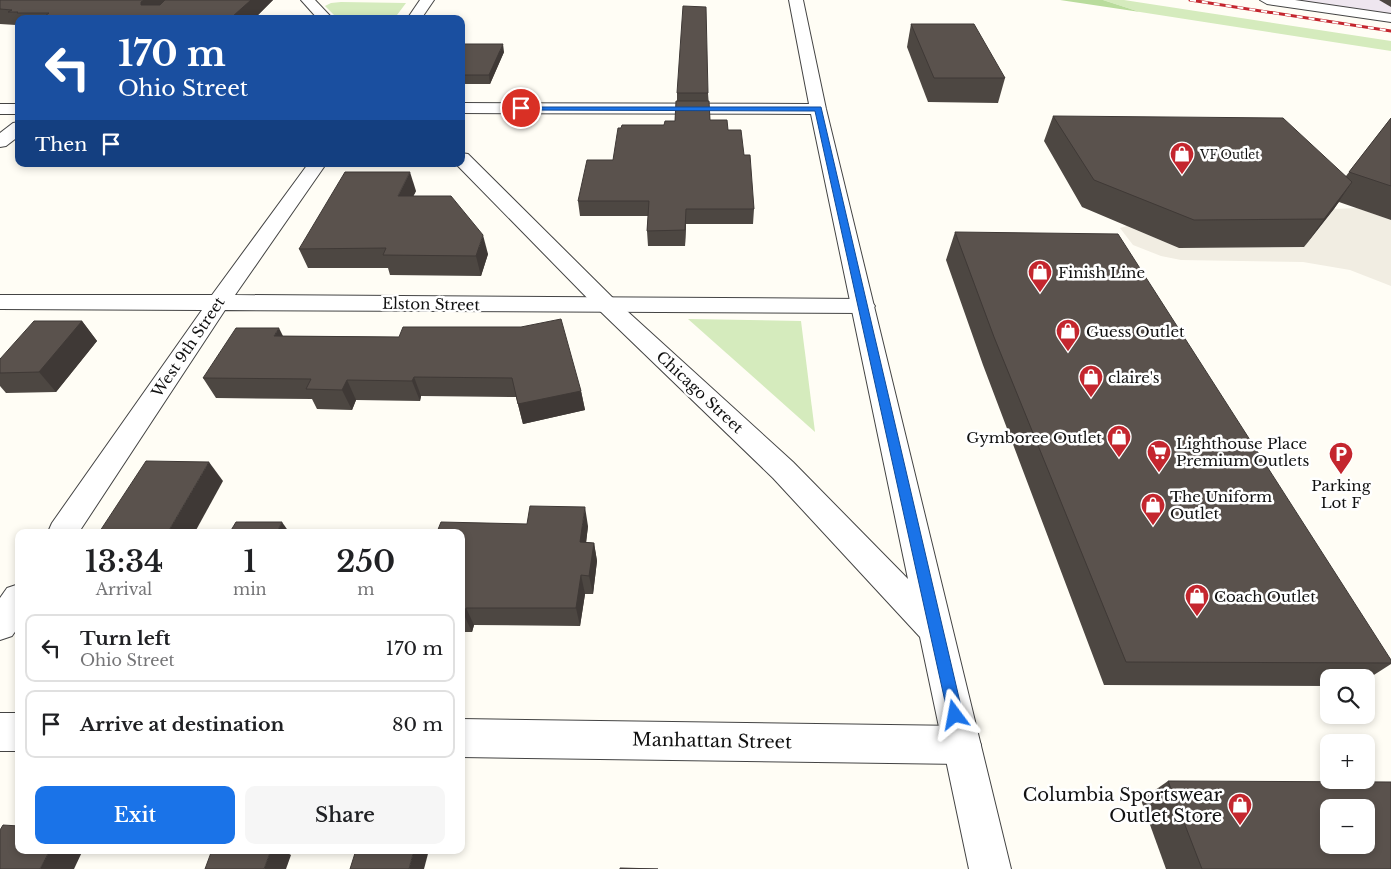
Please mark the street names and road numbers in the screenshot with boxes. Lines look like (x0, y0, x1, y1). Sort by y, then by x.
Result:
street label: West 9th Street (147, 293, 229, 402)
street label: Elston Street (382, 294, 480, 314)
street label: Chicago Street (653, 347, 748, 437)
street label: Manhattan Street (632, 729, 792, 753)

